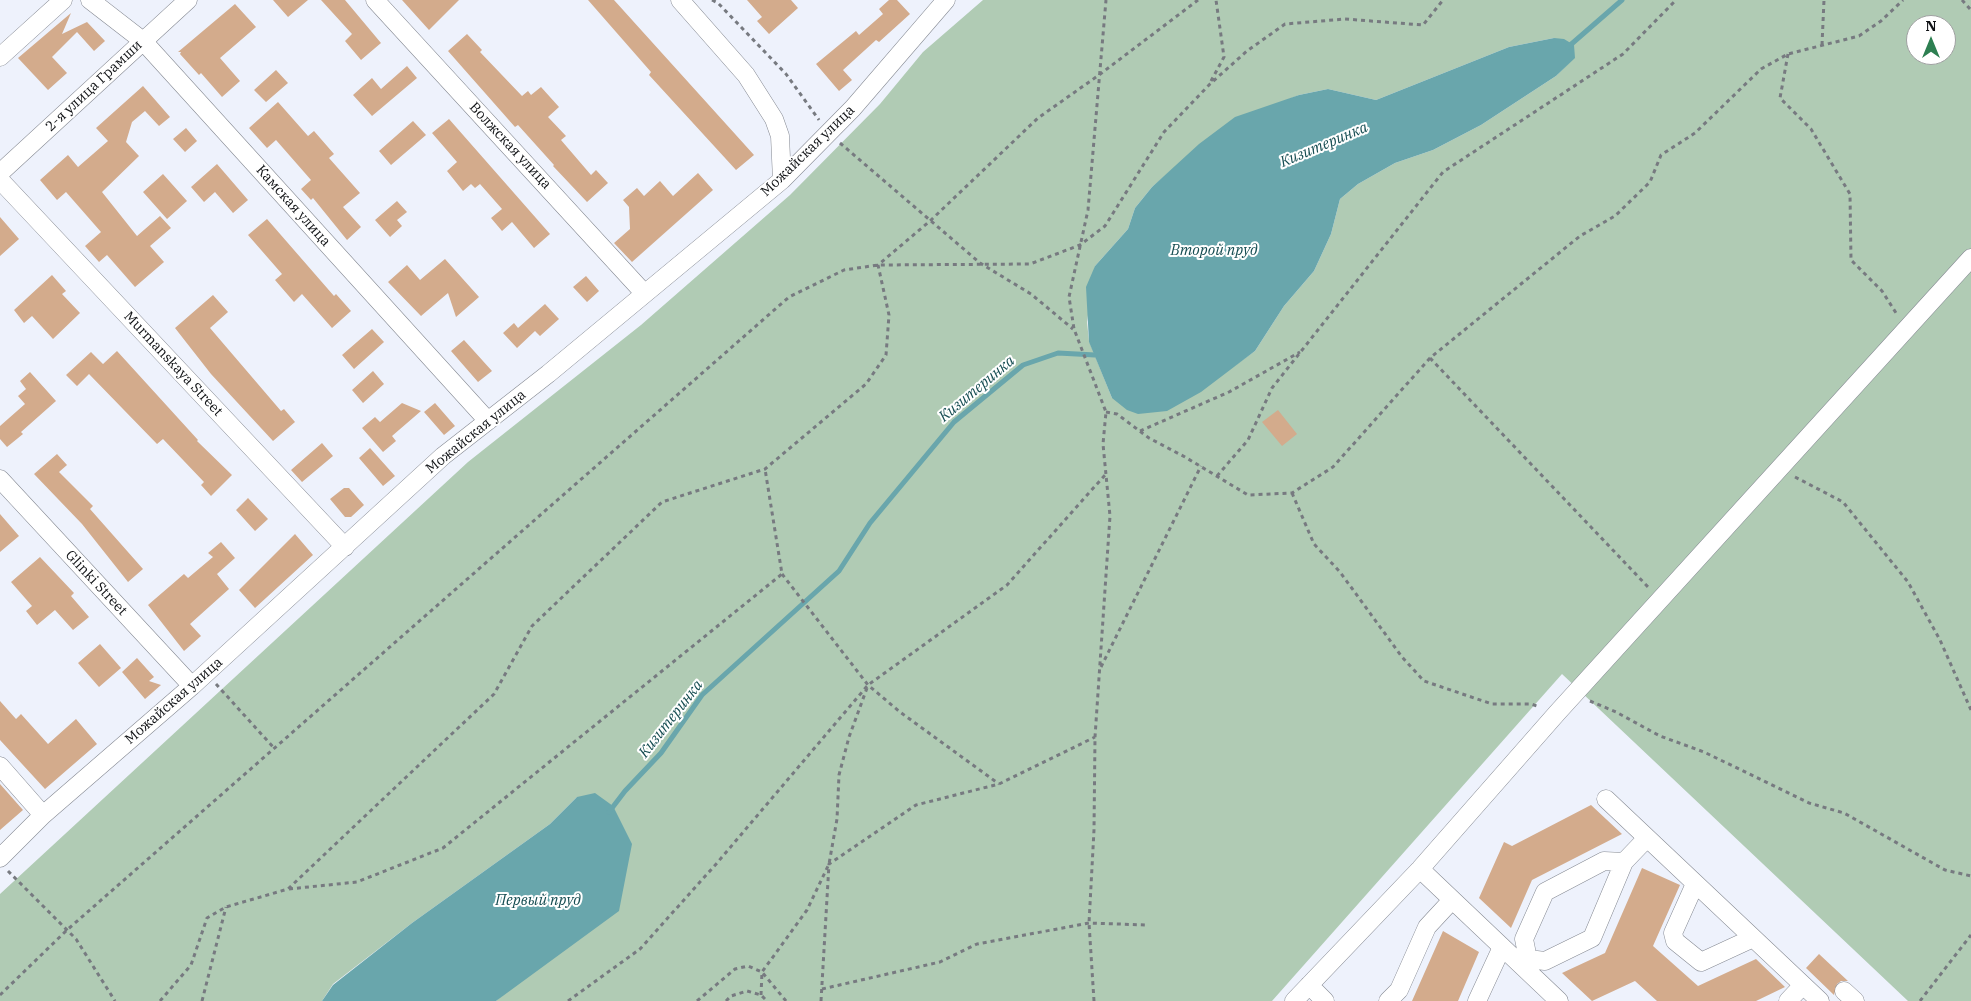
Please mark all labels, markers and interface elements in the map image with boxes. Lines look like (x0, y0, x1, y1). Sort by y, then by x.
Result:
north arrow (1906, 15, 1956, 65)
text: N (1925, 17, 1937, 35)
street label: 2-я улица Грамши (42, 37, 146, 135)
street label: Волжская улица (465, 99, 555, 193)
street label: Можайская улица (758, 102, 858, 200)
water label: Кизитеринка (1277, 118, 1371, 172)
street label: Камская улица (252, 162, 334, 250)
water label: Второй пруд (1170, 242, 1258, 260)
street label: Murmanskaya Street (120, 308, 226, 420)
water label: Кизитеринка (935, 352, 1019, 426)
street label: Можайская улица (423, 387, 529, 477)
street label: Glinki Street (62, 547, 130, 619)
street label: Можайская улица (122, 654, 226, 748)
water label: Кизитеринка (635, 677, 707, 761)
water label: Первый пруд (495, 892, 581, 910)

